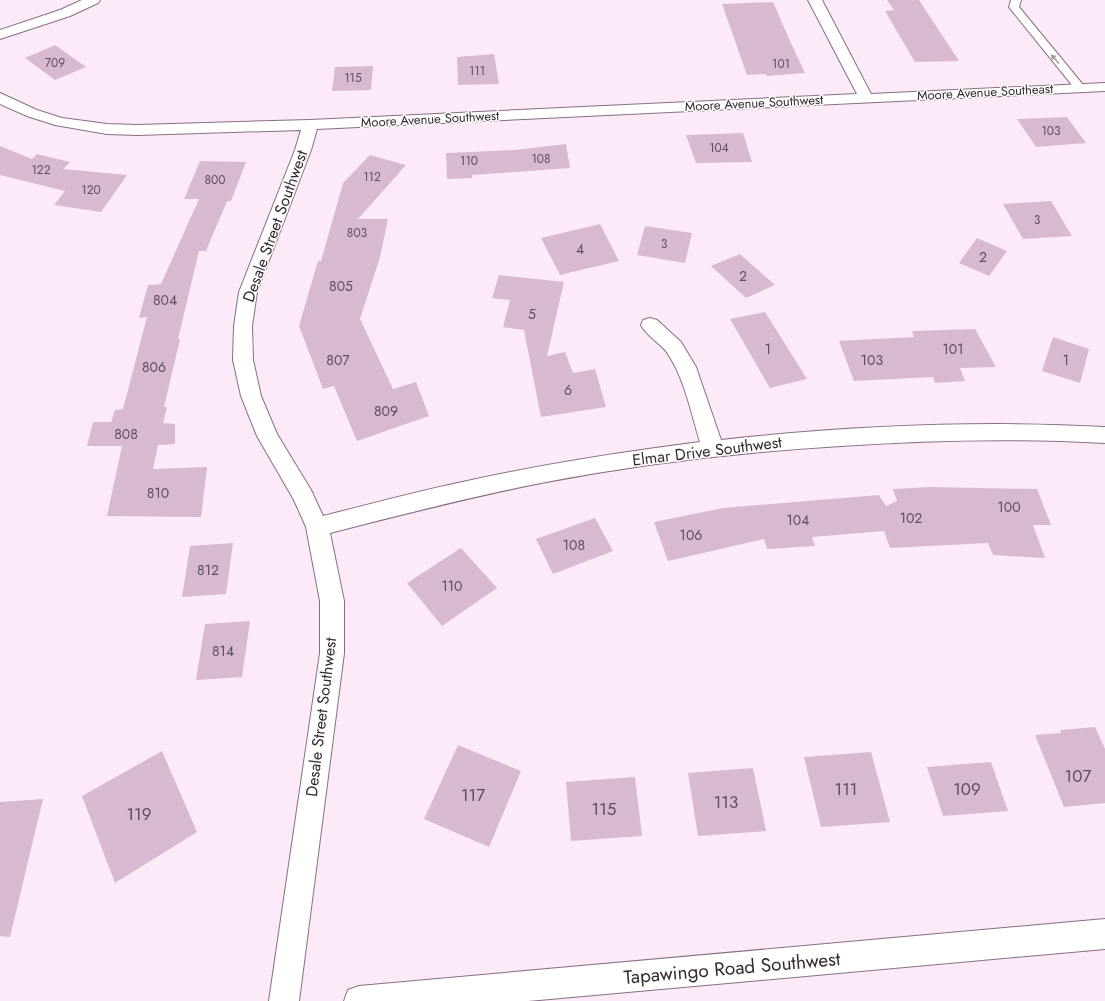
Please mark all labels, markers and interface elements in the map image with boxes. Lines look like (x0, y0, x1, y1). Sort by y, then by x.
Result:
house number: 709 (45, 54, 65, 72)
one-way arrow (1051, 54, 1060, 63)
house number: 101 (772, 55, 790, 73)
house number: 111 (469, 62, 485, 80)
house number: 115 (344, 69, 362, 87)
street label: Moore Avenue Southeast (916, 79, 1054, 105)
street label: Moore Avenue Southwest (684, 90, 825, 116)
street label: Moore Avenue Southwest (360, 106, 501, 132)
house number: 103 (1041, 122, 1061, 140)
house number: 104 (709, 139, 729, 157)
street label: Desale Street Southwest (237, 147, 313, 305)
house number: 108 (531, 150, 551, 168)
house number: 110 (460, 152, 478, 170)
house number: 122 (31, 161, 51, 179)
house number: 112 (363, 168, 381, 186)
house number: 800 (205, 171, 225, 189)
house number: 120 (81, 181, 101, 199)
house number: 3 (1034, 211, 1041, 229)
house number: 803 (347, 224, 368, 242)
house number: 3 (661, 235, 668, 253)
house number: 4 (576, 239, 584, 259)
house number: 2 (979, 247, 987, 267)
house number: 2 (739, 266, 747, 286)
house number: 805 (329, 276, 353, 296)
house number: 804 (153, 290, 177, 310)
house number: 5 (528, 304, 536, 324)
house number: 1 (765, 339, 771, 359)
house number: 101 (943, 339, 964, 359)
house number: 807 (326, 350, 350, 370)
house number: 103 (861, 350, 884, 370)
house number: 1 (1063, 350, 1069, 370)
house number: 806 (142, 357, 166, 377)
house number: 6 (564, 380, 572, 400)
house number: 809 (374, 401, 398, 421)
house number: 808 (114, 424, 138, 444)
street label: Elmar Drive Southwest (631, 430, 783, 472)
house number: 810 (147, 483, 169, 503)
house number: 100 (997, 497, 1021, 517)
house number: 102 (900, 508, 922, 528)
house number: 104 (787, 510, 809, 530)
house number: 106 (680, 525, 702, 545)
house number: 108 (563, 535, 585, 555)
house number: 812 (197, 560, 219, 580)
house number: 110 (442, 576, 463, 596)
street label: Desale Street Southwest (300, 636, 342, 798)
house number: 814 (212, 641, 234, 661)
house number: 107 (1065, 764, 1091, 788)
house number: 111 (835, 777, 857, 801)
house number: 109 (953, 777, 981, 801)
house number: 117 (461, 783, 485, 807)
house number: 113 (714, 790, 738, 814)
house number: 115 (592, 797, 616, 821)
house number: 119 (126, 802, 152, 826)
street label: Tapawingo Road Southwest (623, 945, 842, 991)

